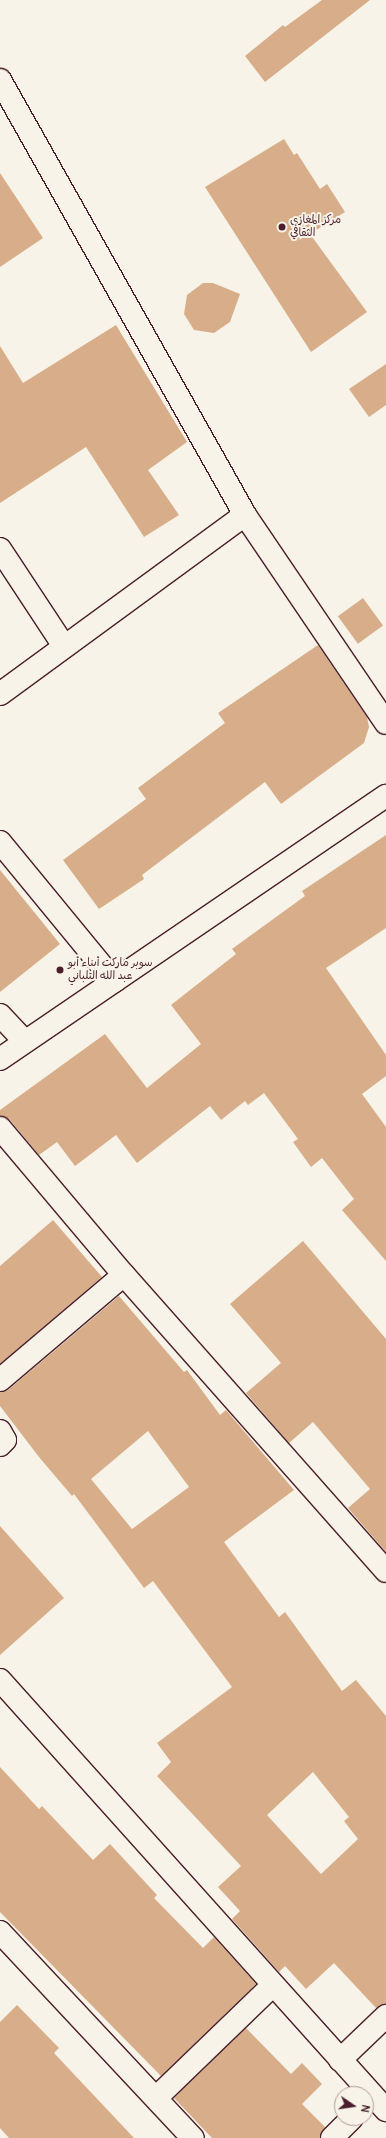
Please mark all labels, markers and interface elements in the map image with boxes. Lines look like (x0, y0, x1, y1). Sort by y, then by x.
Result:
place label: مركز المغازي الثقافي (290, 214, 341, 240)
marker: مركز المغازي الثقافي (277, 222, 287, 232)
place label: سوبر ماركت أبناء أبو عبد الله التلباني (68, 957, 152, 983)
marker: سوبر ماركت أبناء أبو عبد الله التلباني (55, 965, 65, 975)
north arrow (334, 2086, 374, 2126)
text: N (358, 2104, 372, 2114)

